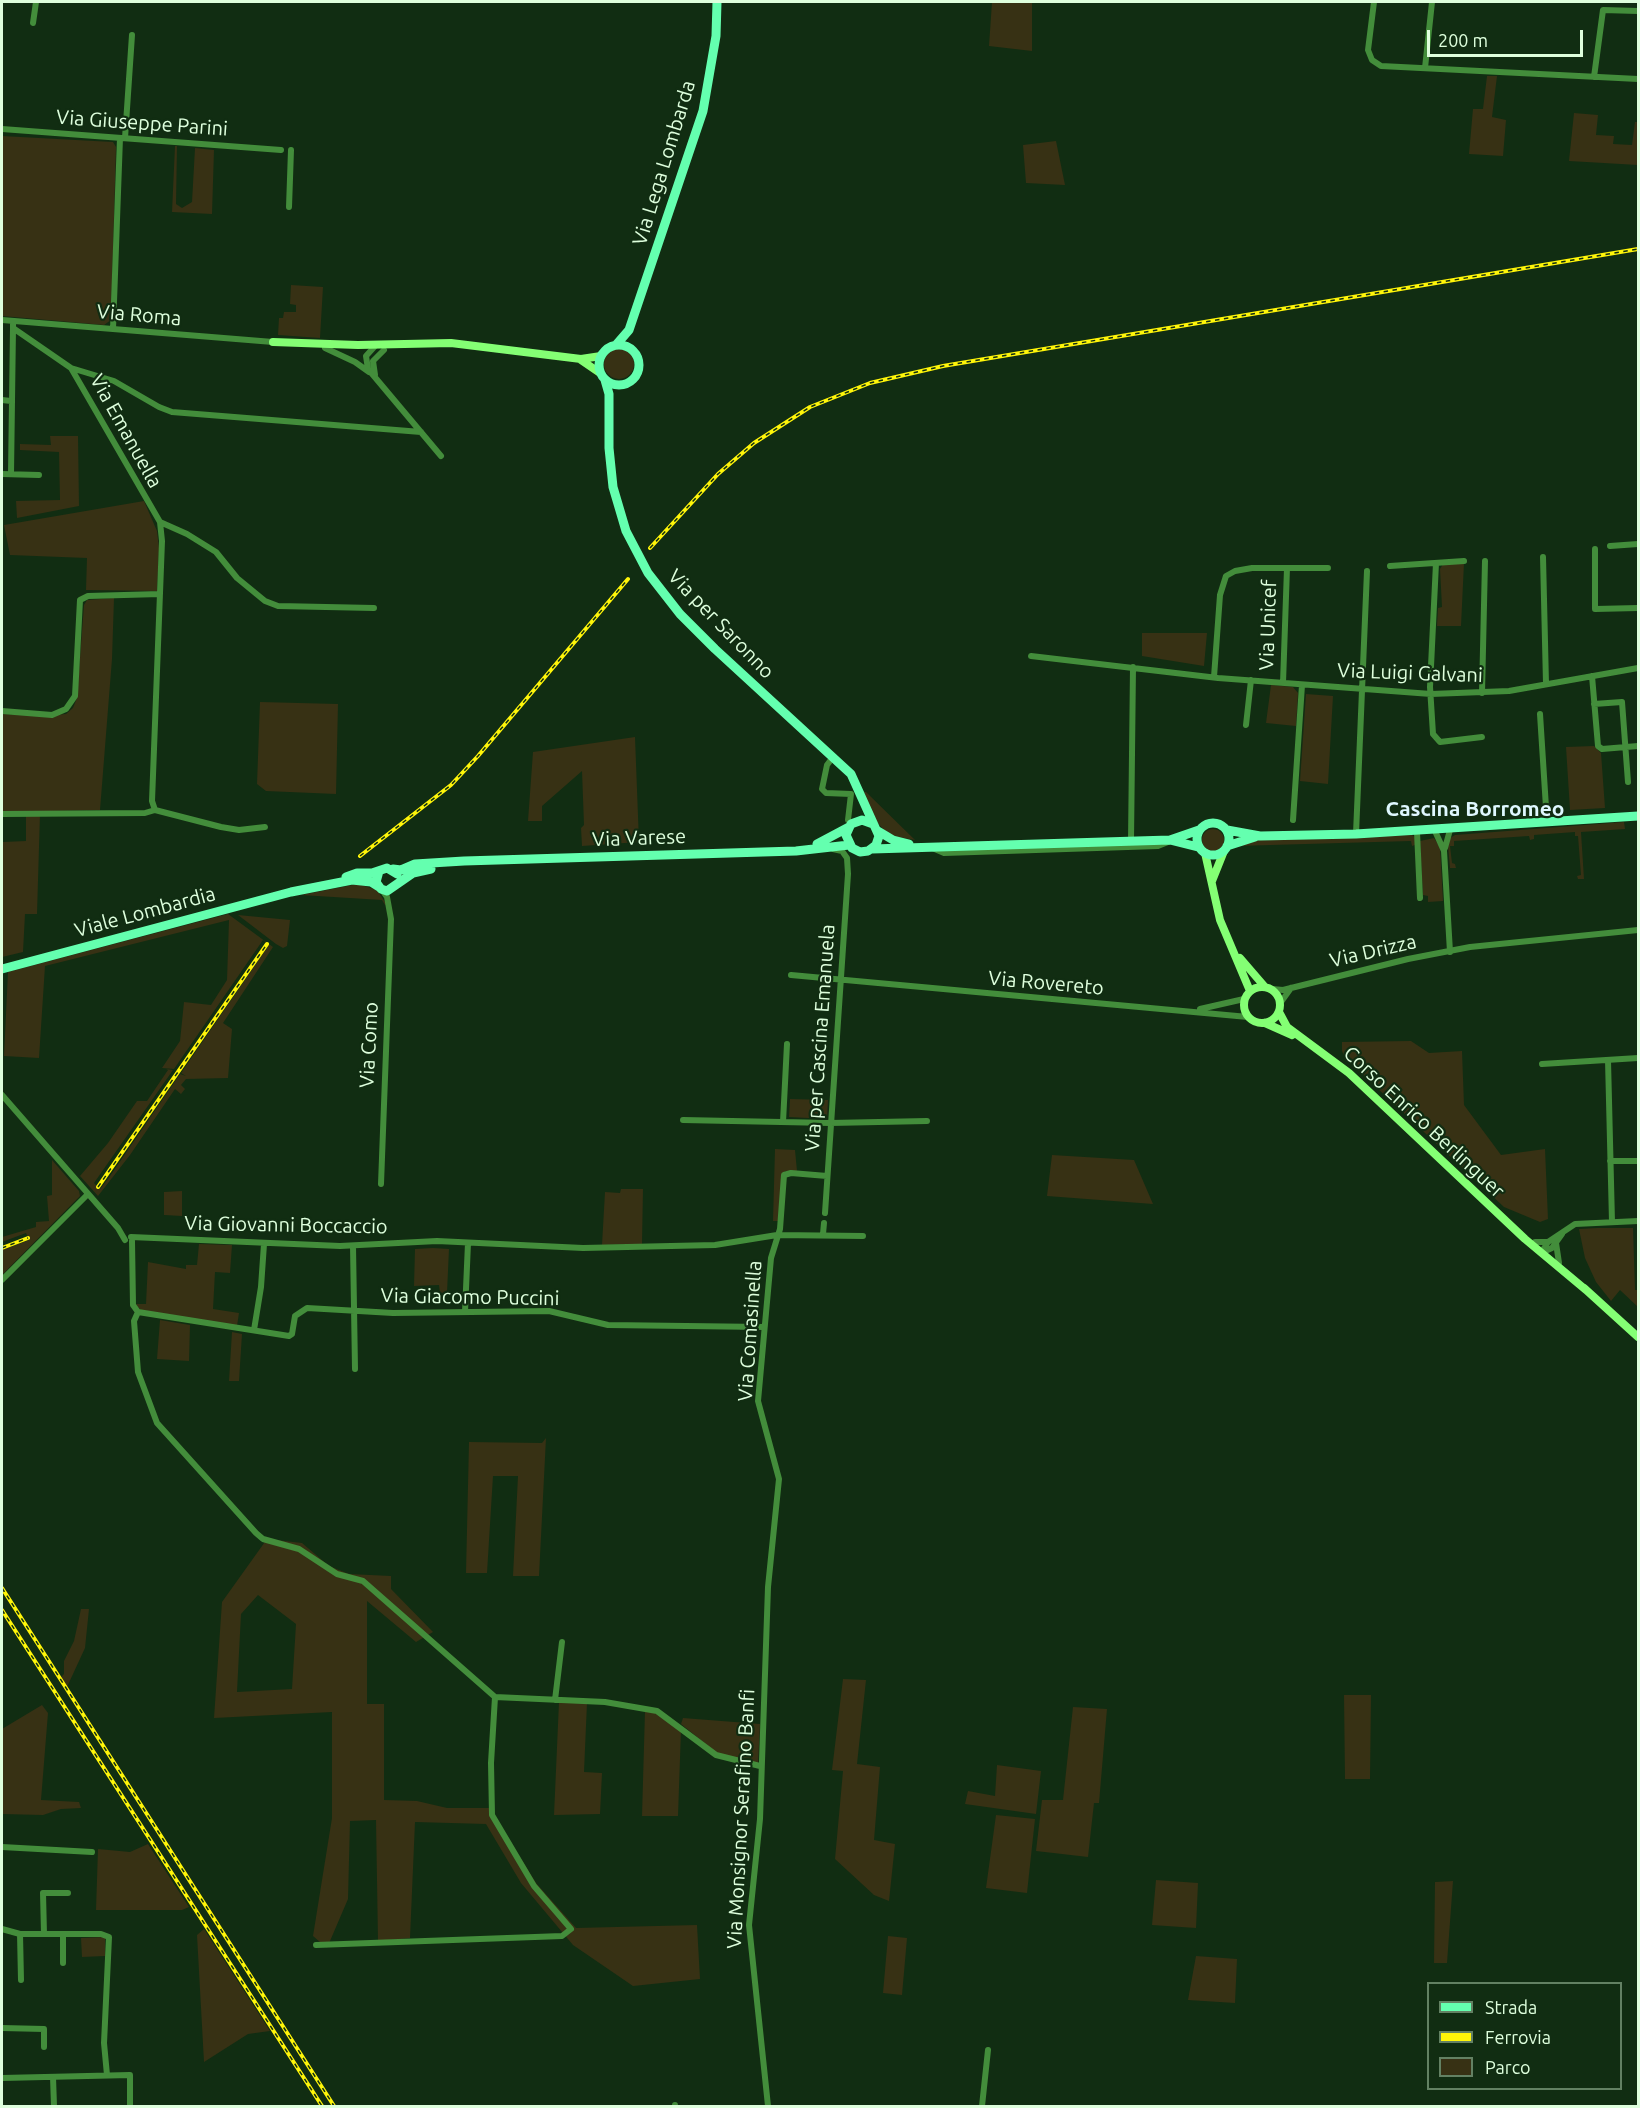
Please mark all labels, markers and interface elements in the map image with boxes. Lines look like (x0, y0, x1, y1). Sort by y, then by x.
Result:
scale bar (1430, 18, 1586, 56)
text: 200 m (1438, 30, 1488, 50)
street label: Via Lega Lombarda (627, 78, 701, 248)
street label: Via Giuseppe Parini (55, 105, 229, 141)
street label: Via Roma (96, 299, 182, 331)
street label: Via Emanuella (85, 370, 167, 492)
street label: Via per Saronno (663, 564, 779, 684)
street label: Via Unicef (1254, 579, 1282, 671)
street label: Via Luigi Galvani (1337, 658, 1483, 688)
district label: Cascina Borromeo (1386, 796, 1564, 822)
street label: Via Varese (592, 824, 686, 852)
street label: Viale Lombardia (72, 882, 218, 942)
street label: Via per Cascina Emanuela (800, 924, 840, 1152)
street label: Via Drizza (1327, 929, 1419, 973)
street label: Via Rovereto (987, 966, 1105, 1000)
street label: Via Como (355, 1001, 383, 1089)
street label: Corso Enrico Berlinguer (1338, 1041, 1510, 1203)
street label: Via Giovanni Boccaccio (184, 1211, 388, 1239)
street label: Via Comasinella (733, 1260, 767, 1402)
street label: Via Giacomo Puccini (380, 1283, 560, 1311)
street label: Via Monsignor Serafino Banfi (722, 1688, 760, 1950)
legend (1427, 1982, 1622, 2090)
text: Strada (1485, 1997, 1537, 2017)
text: Ferrovia (1485, 2027, 1551, 2047)
text: Parco (1485, 2057, 1531, 2077)

